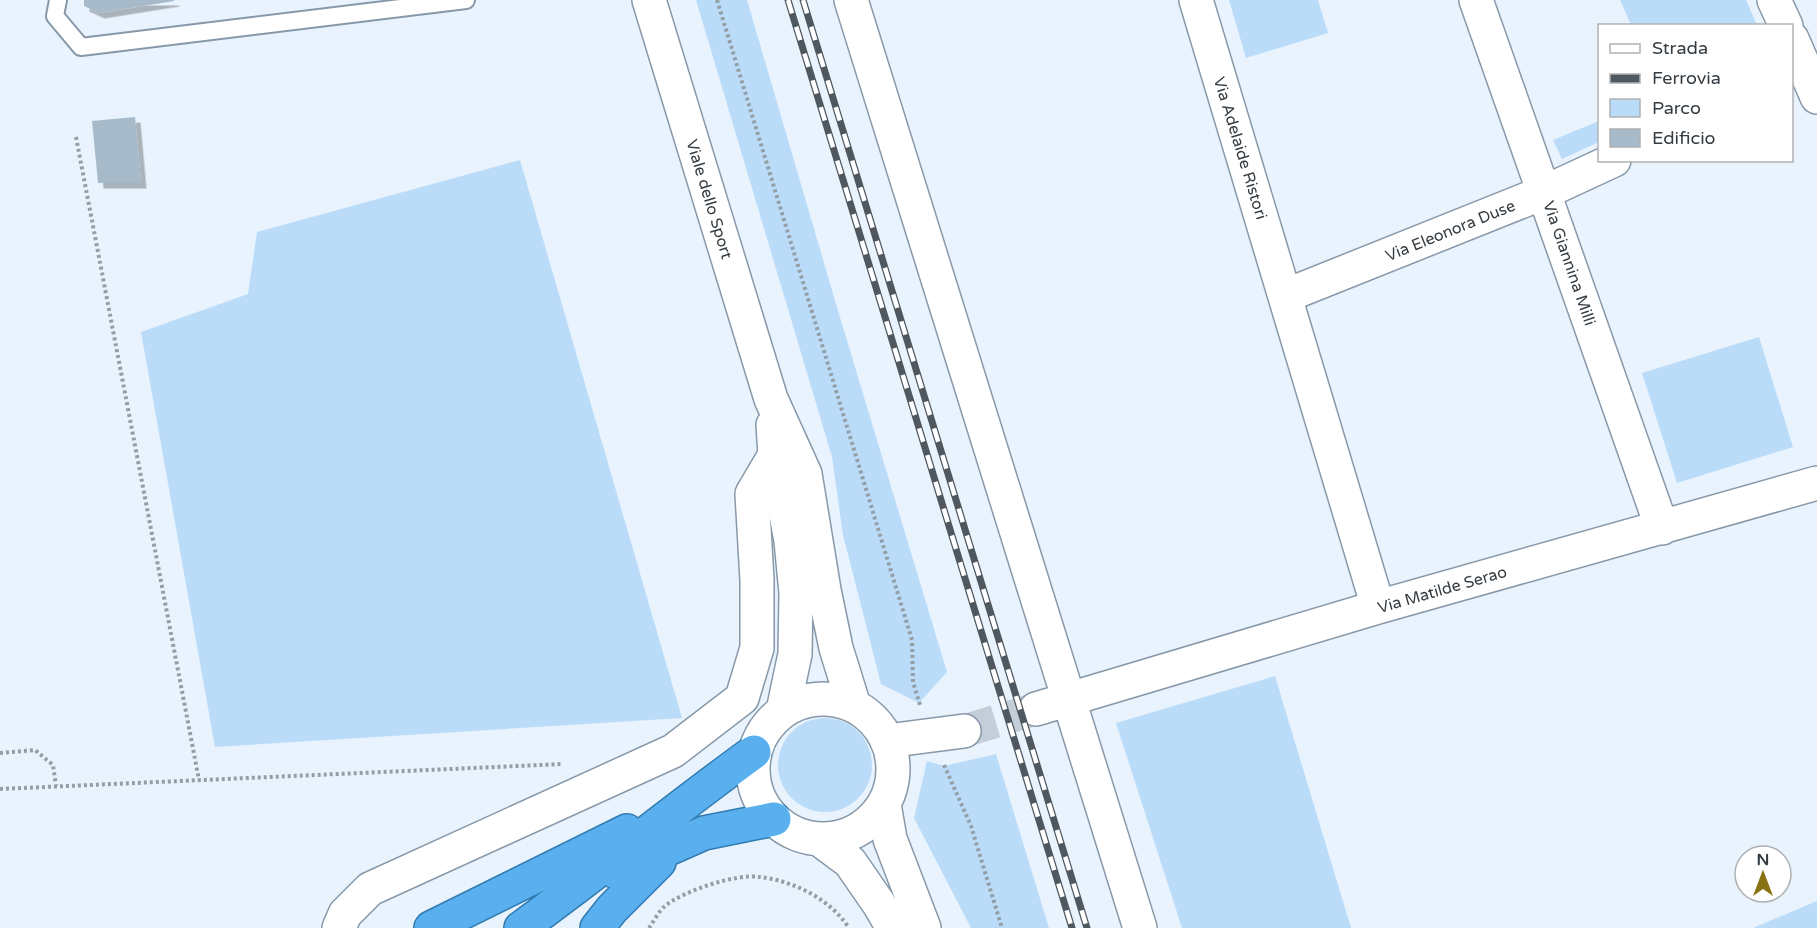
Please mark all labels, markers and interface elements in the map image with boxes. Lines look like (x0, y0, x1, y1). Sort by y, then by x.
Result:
legend (1598, 24, 1793, 162)
text: Strada (1652, 37, 1708, 59)
text: Ferrovia (1652, 67, 1721, 89)
street label: Via Adelaide Ristori (1209, 75, 1271, 222)
text: Parco (1652, 97, 1701, 119)
text: Edificio (1652, 127, 1716, 149)
street label: Viale dello Sport (681, 137, 737, 261)
street label: Via Eleonora Duse (1383, 196, 1518, 266)
street label: Via Giannina Milli (1538, 198, 1600, 328)
street label: Via Matilde Serao (1375, 562, 1509, 618)
north arrow (1733, 844, 1793, 904)
text: N (1757, 850, 1769, 870)

